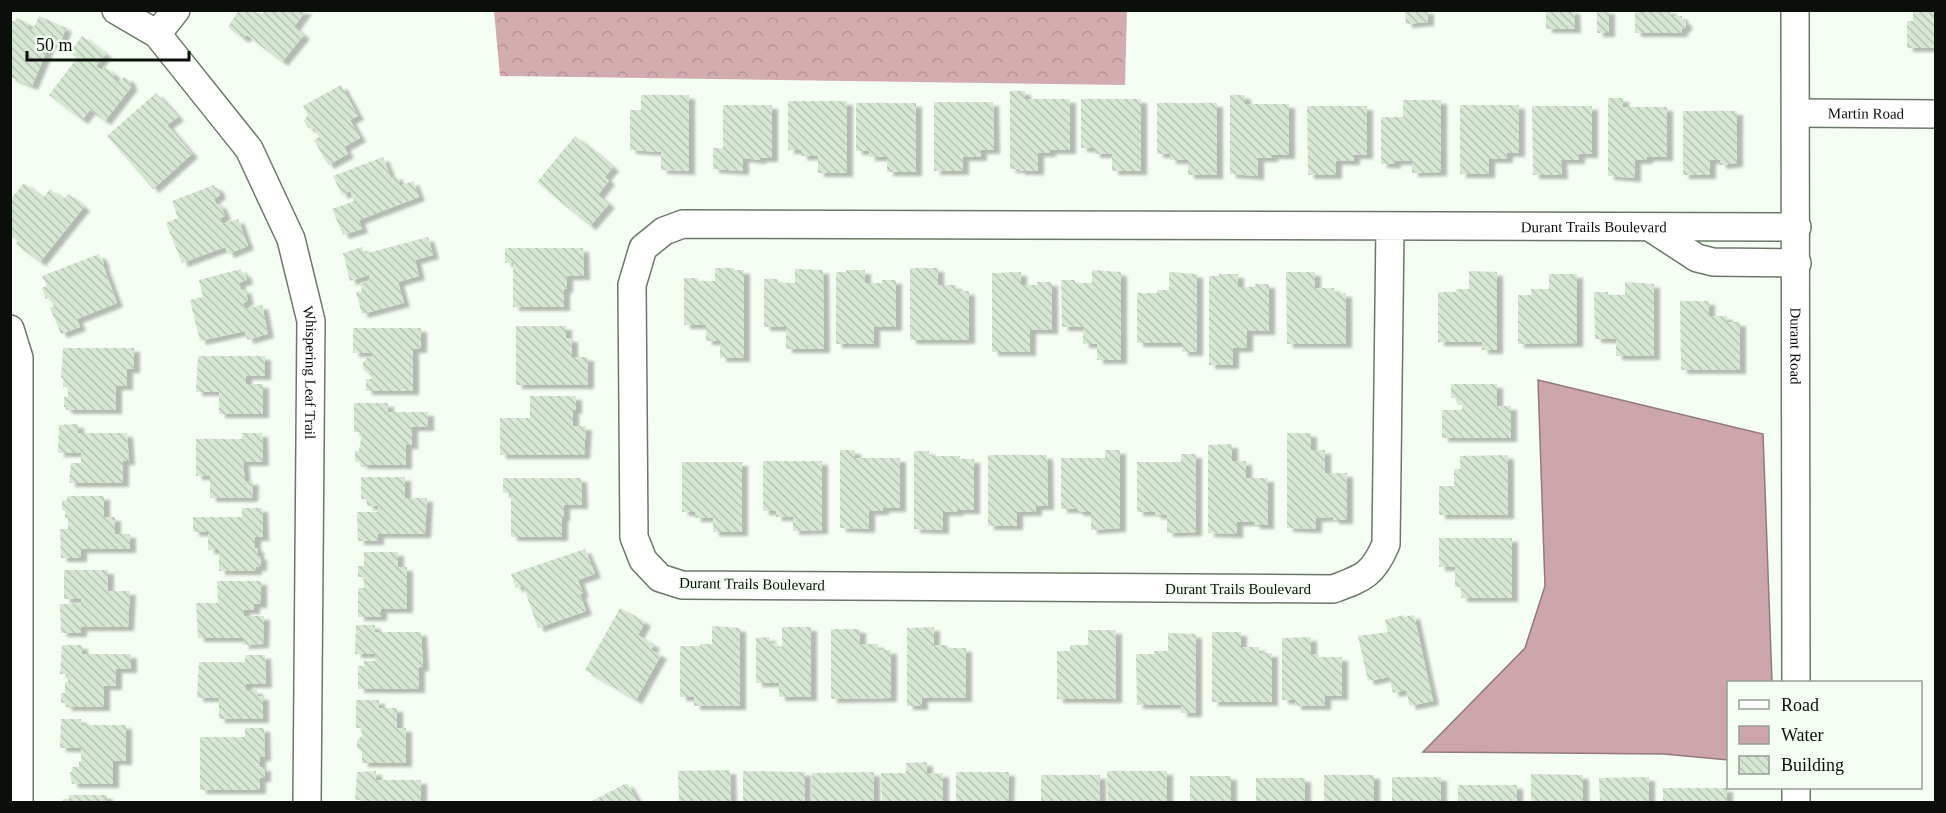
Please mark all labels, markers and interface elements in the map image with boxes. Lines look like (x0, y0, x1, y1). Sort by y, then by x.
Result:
scale bar (27, 24, 189, 62)
text: 50 m (36, 35, 73, 55)
street label: Martin Road (1828, 105, 1905, 122)
street label: Durant Trails Boulevard (1521, 219, 1667, 235)
street label: Whispering Leaf Trail (300, 304, 319, 439)
street label: Durant Road (1787, 307, 1804, 385)
street label: Durant Trails Boulevard (679, 575, 826, 593)
street label: Durant Trails Boulevard (1165, 581, 1311, 597)
legend (1727, 681, 1922, 789)
text: Road (1781, 695, 1819, 715)
text: Water (1781, 725, 1824, 745)
text: Building (1781, 755, 1844, 775)

